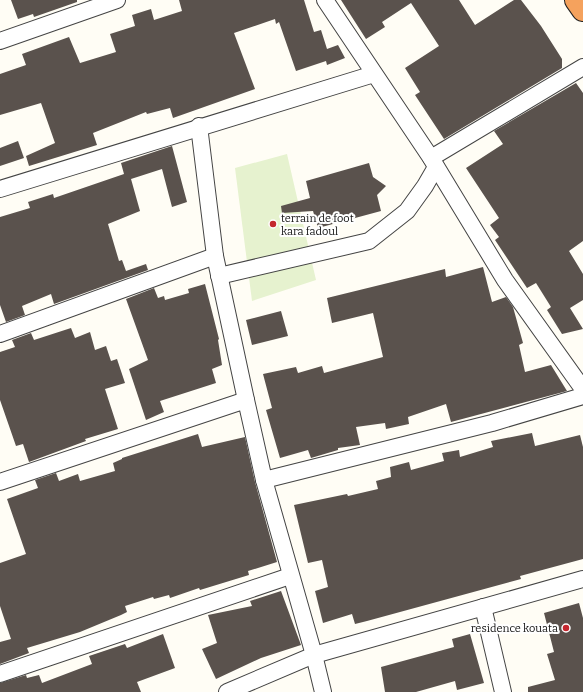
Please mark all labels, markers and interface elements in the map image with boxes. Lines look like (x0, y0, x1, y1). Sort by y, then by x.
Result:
place label: terrain de foot kara fadoul (281, 212, 354, 238)
marker: terrain de foot kara fadoul (268, 219, 278, 229)
place label: residence kouata (471, 622, 558, 635)
marker: residence kouata (561, 623, 571, 633)

